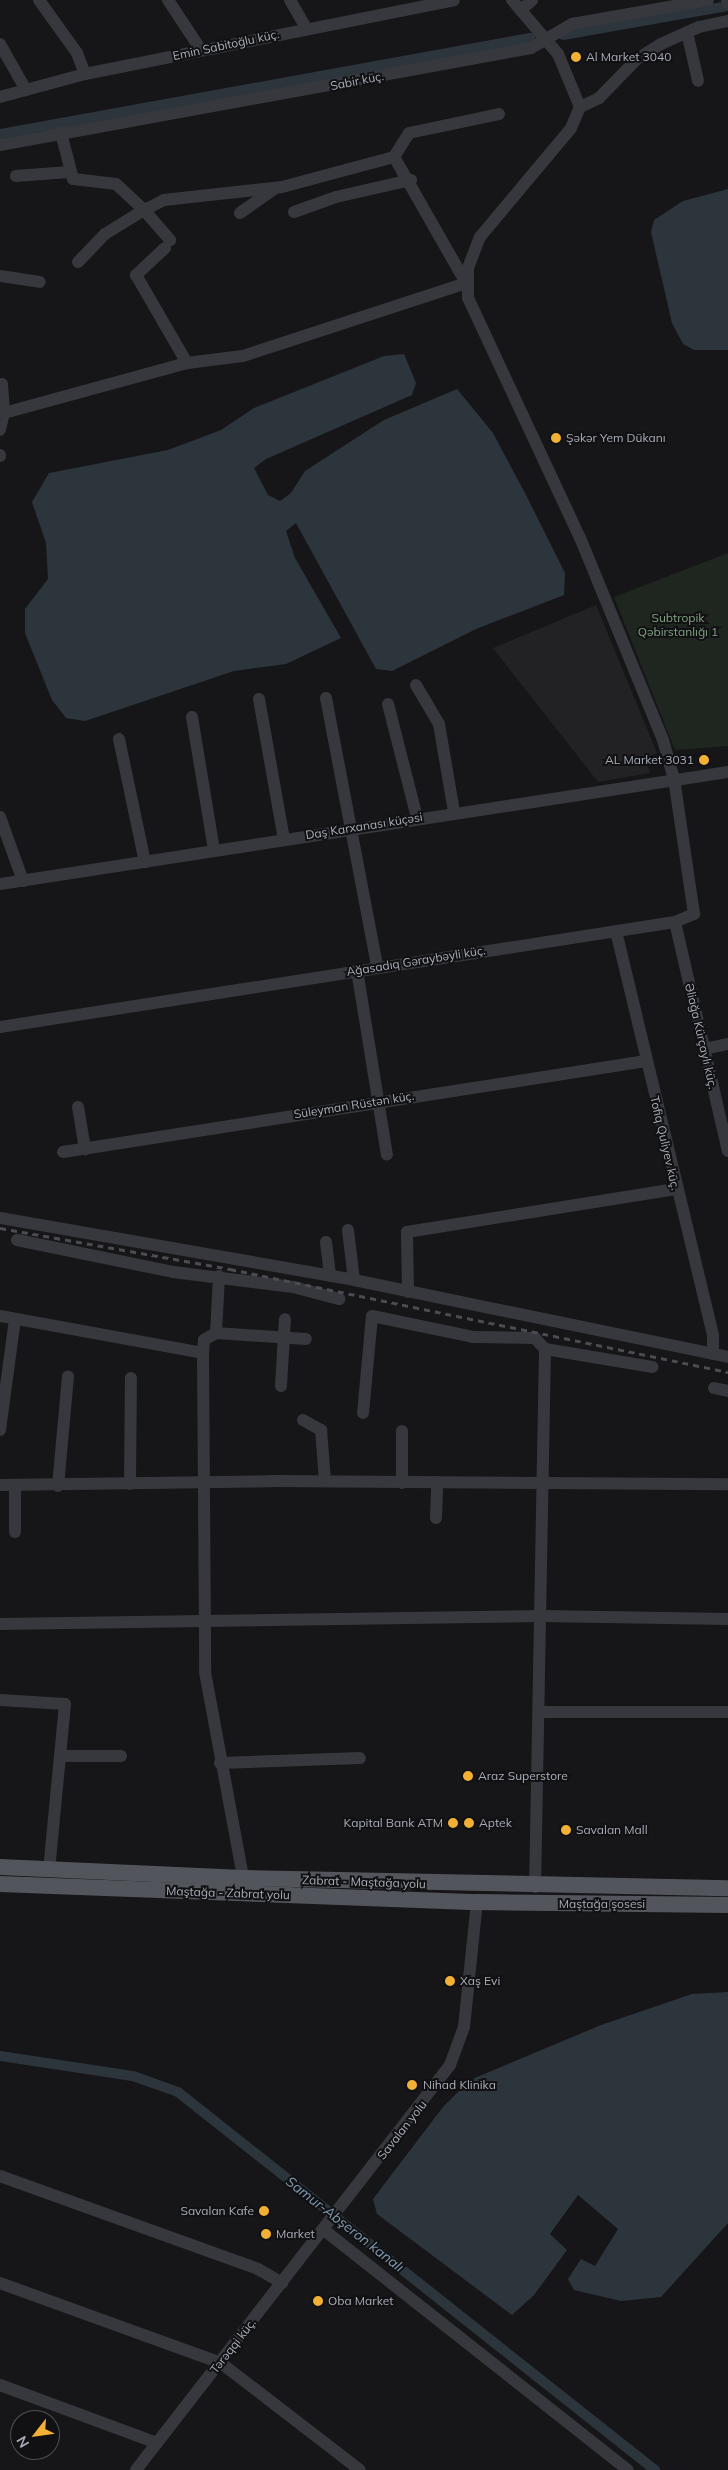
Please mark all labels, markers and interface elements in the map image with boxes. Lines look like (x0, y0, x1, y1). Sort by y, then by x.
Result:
street label: Emin Sabitoğlu küç. (171, 27, 281, 63)
place label: Al Market 3040 (586, 50, 671, 64)
marker: Al Market 3040 (570, 51, 582, 63)
street label: Sabir küç. (329, 69, 385, 93)
place label: Şəkər Yem Dükanı (566, 431, 666, 445)
marker: Şəkər Yem Dükanı (550, 432, 562, 444)
park label: Subtropik Qəbirstanlığı 1 (638, 611, 718, 639)
place label: AL Market 3031 (605, 753, 694, 767)
marker: AL Market 3031 (698, 754, 710, 766)
street label: Daş Karxanası küçəsi (304, 810, 424, 842)
street label: Ağasadıq Gəraybəyli küç. (345, 943, 487, 979)
street label: Əliağa Kürçaylı küç. (682, 982, 720, 1090)
street label: Süleyman Rüstən küç. (293, 1088, 415, 1122)
street label: Tofiq Quliyev küç. (647, 1094, 683, 1192)
place label: Araz Superstore (478, 1769, 568, 1783)
marker: Araz Superstore (462, 1770, 474, 1782)
place label: Kapital Bank ATM (344, 1816, 443, 1830)
place label: Aptek (479, 1816, 512, 1830)
marker: Kapital Bank ATM (447, 1817, 459, 1829)
marker: Aptek (463, 1817, 475, 1829)
place label: Savalan Mall (576, 1823, 647, 1837)
marker: Savalan Mall (560, 1824, 572, 1836)
street label: Zabrat - Maştağa yolu (302, 1873, 426, 1891)
street label: Maştağa - Zabrat yolu (166, 1884, 290, 1902)
street label: Maştağa şosesi (559, 1897, 645, 1911)
place label: Xaş Evi (460, 1974, 500, 1988)
marker: Xaş Evi (444, 1975, 456, 1987)
marker: Nihad Klinika (405, 2078, 419, 2092)
place label: Nihad Klinika (423, 2078, 496, 2092)
street label: Savalan yolu (374, 2098, 430, 2162)
water label: Samur-Abşeron kanalı (283, 2173, 407, 2275)
place label: Savalan Kafe (180, 2204, 254, 2218)
marker: Savalan Kafe (258, 2205, 270, 2217)
place label: Market (276, 2227, 315, 2241)
marker: Market (260, 2228, 272, 2240)
place label: Oba Market (328, 2294, 393, 2308)
marker: Oba Market (312, 2295, 324, 2307)
street label: Tərəqqi küç. (207, 2316, 259, 2376)
north arrow (10, 2410, 60, 2460)
text: N (12, 2433, 33, 2451)

